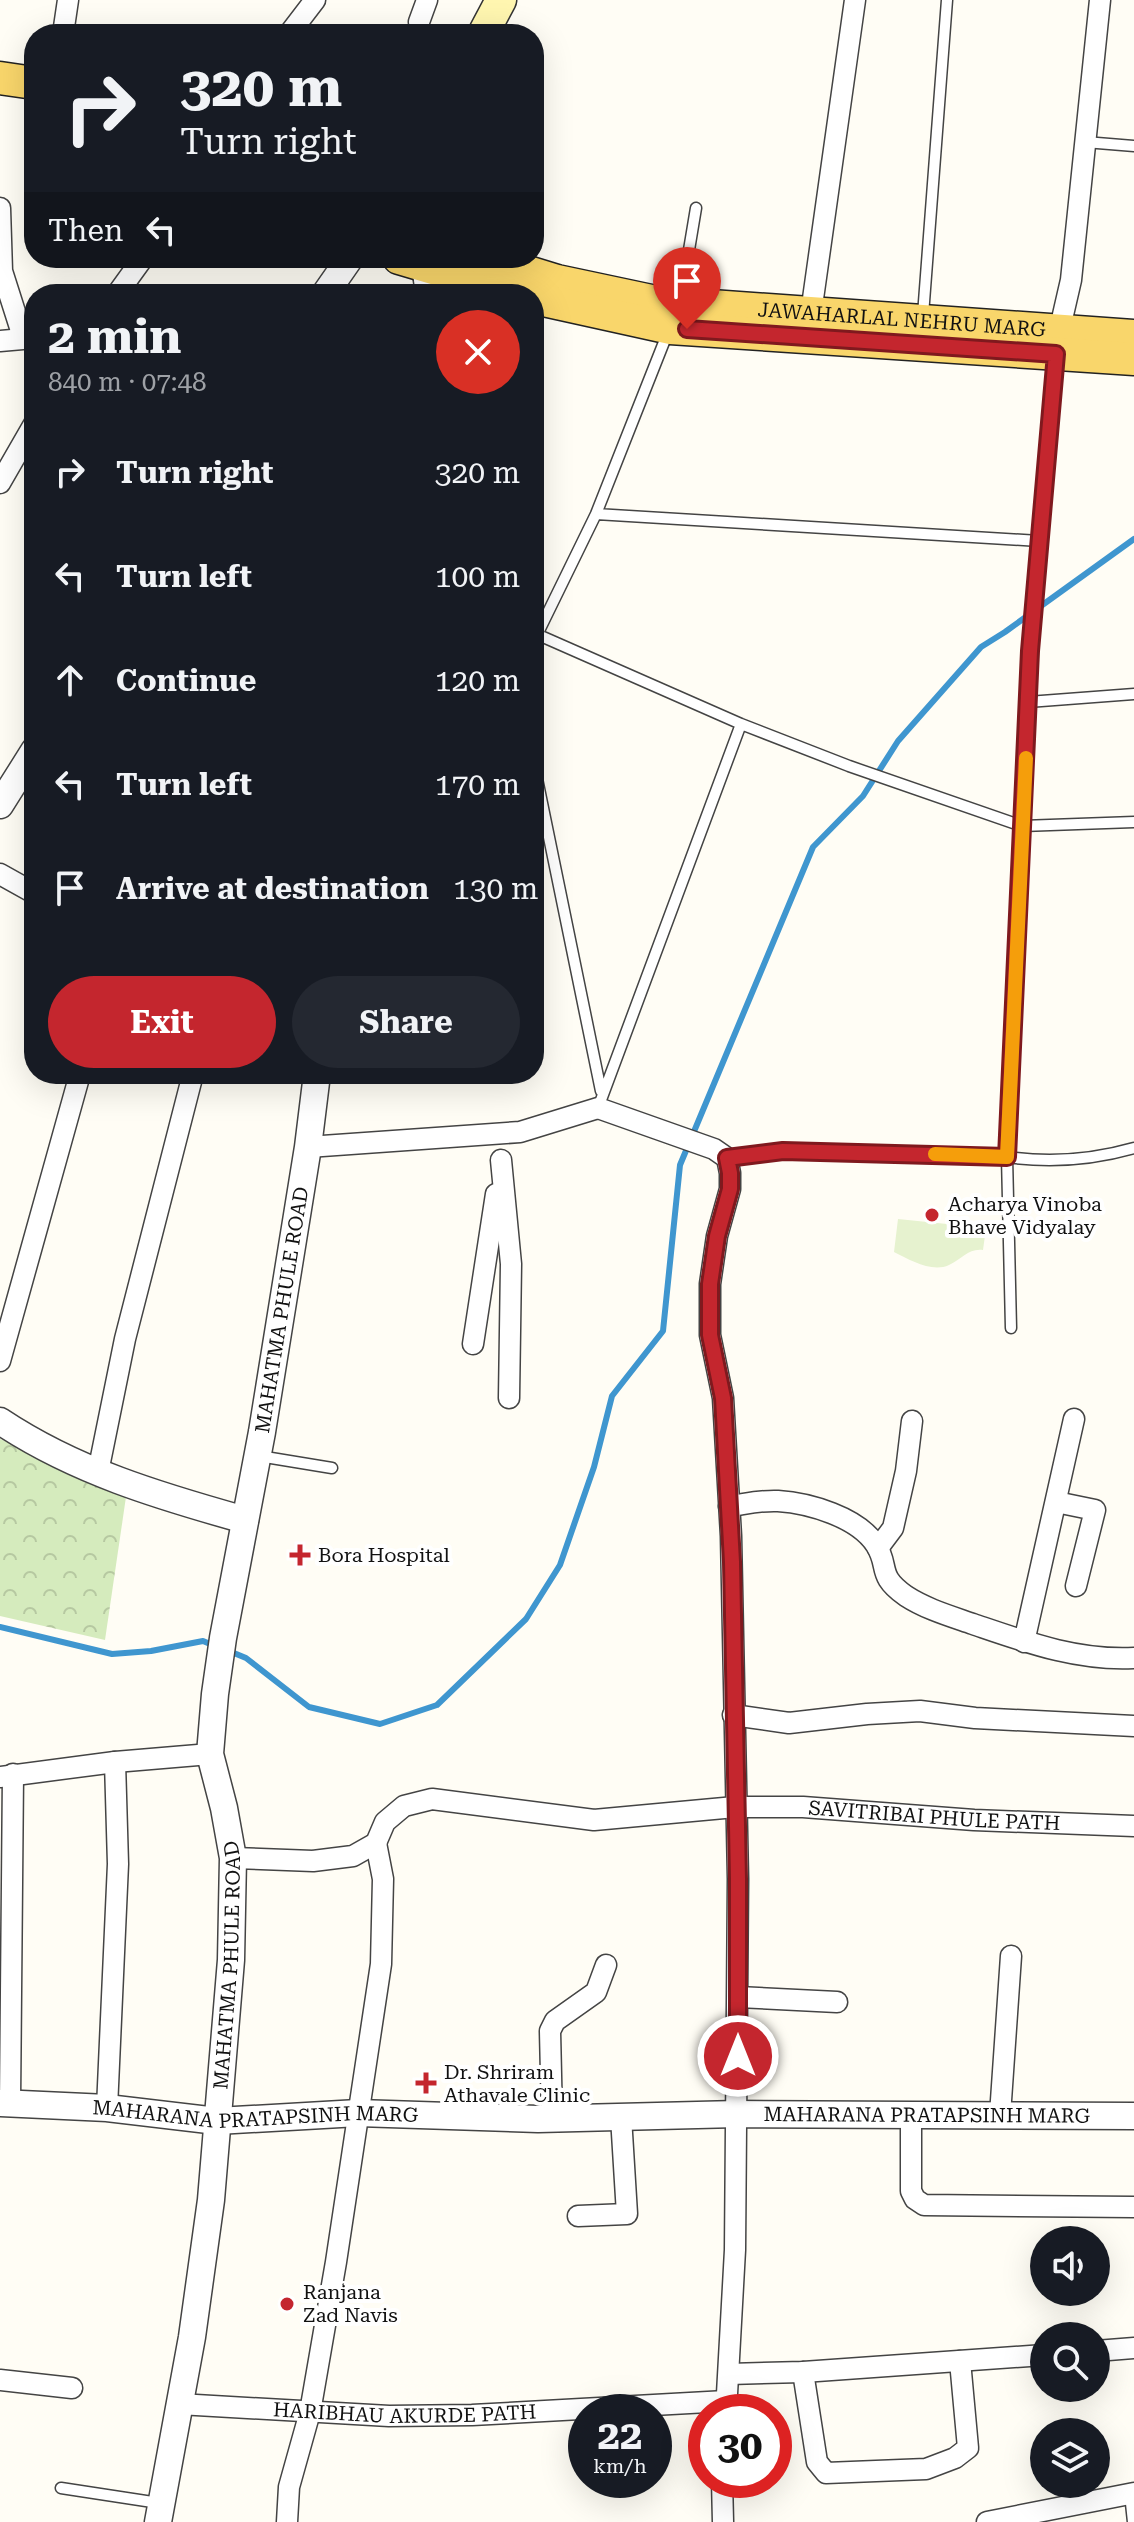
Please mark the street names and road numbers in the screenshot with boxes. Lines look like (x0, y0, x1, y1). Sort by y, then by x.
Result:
street label: JAWAHARLAL NEHRU MARG (757, 297, 1047, 342)
street label: MAHATMA PHULE ROAD (250, 1185, 313, 1435)
street label: SAVITRIBAI PHULE PATH (808, 1795, 1061, 1835)
street label: MAHATMA PHULE ROAD (208, 1839, 245, 2090)
street label: MAHARANA PRATAPSINH MARG (92, 2095, 419, 2133)
street label: MAHARANA PRATAPSINH MARG (763, 2102, 1091, 2128)
street label: HARIBHAU AKURDE PATH (272, 2397, 537, 2428)

